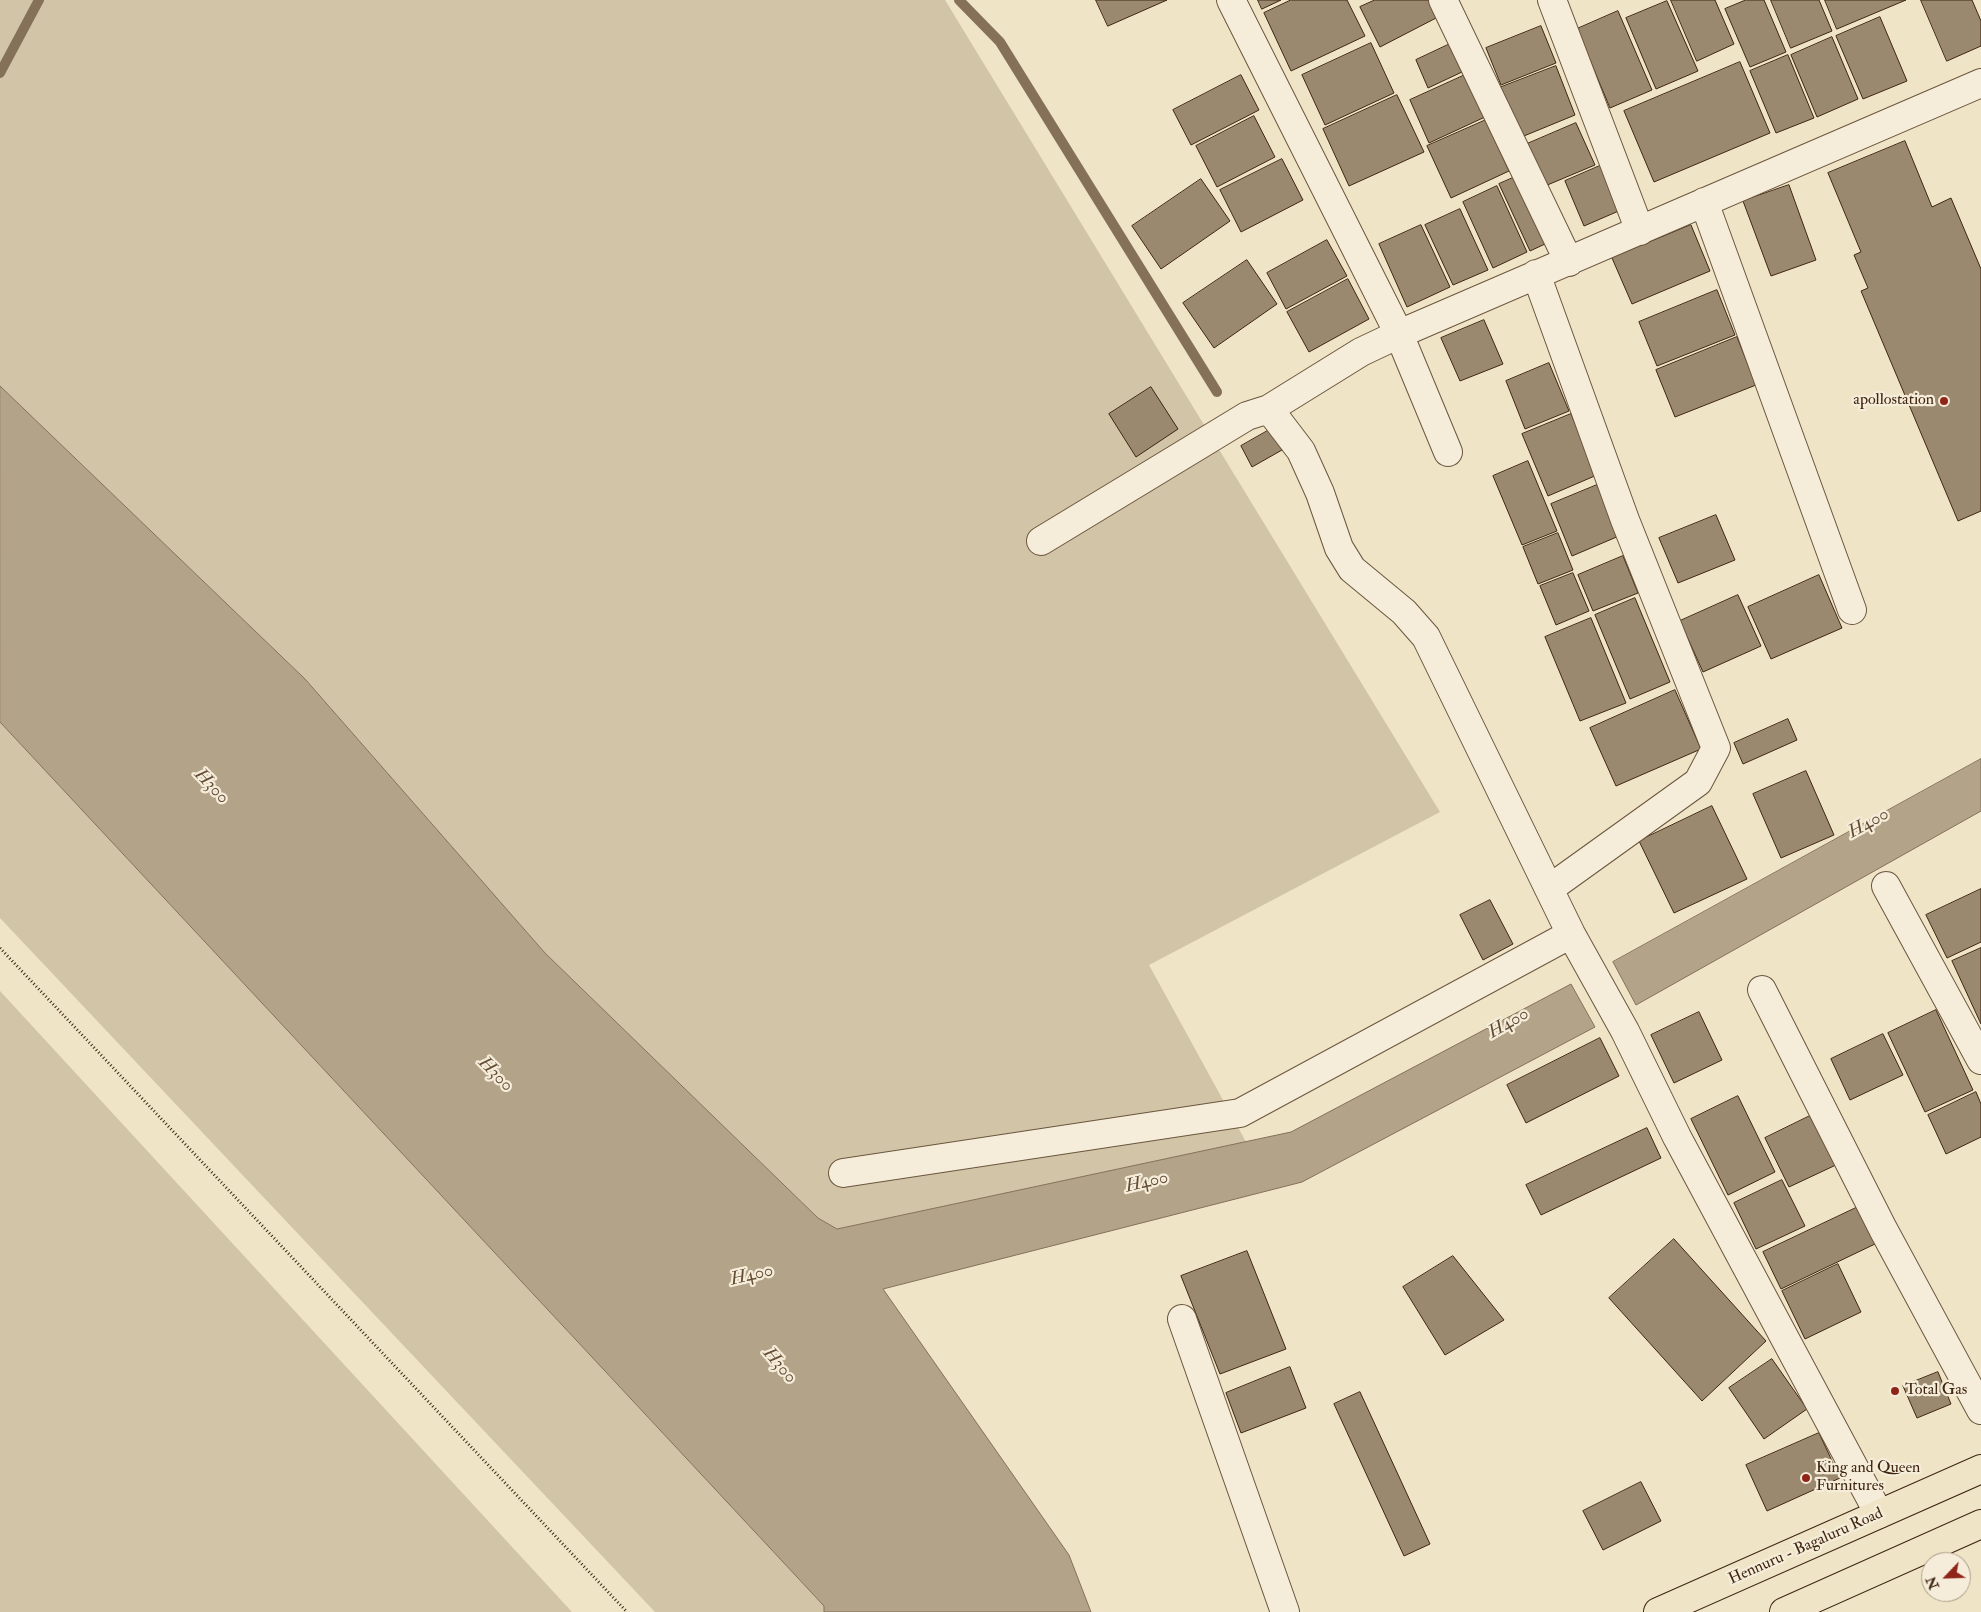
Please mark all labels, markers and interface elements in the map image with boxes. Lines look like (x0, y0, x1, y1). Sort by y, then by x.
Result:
place label: apollostation (1853, 391, 1934, 411)
marker: apollostation (1938, 395, 1950, 407)
water label: H300 (189, 765, 233, 809)
water label: H400 (1845, 804, 1893, 844)
water label: H400 (1485, 1004, 1533, 1044)
water label: H300 (473, 1053, 517, 1097)
water label: H400 (1123, 1168, 1171, 1198)
water label: H400 (728, 1261, 776, 1291)
water label: H300 (758, 1344, 800, 1388)
place label: Total Gas (1905, 1381, 1967, 1401)
marker: Total Gas (1889, 1385, 1901, 1397)
place label: King and Queen Furnitures (1816, 1459, 1920, 1497)
marker: King and Queen Furnitures (1800, 1472, 1812, 1484)
street label: Hennuru - Bagaluru Road (1726, 1504, 1886, 1590)
north arrow (1921, 1552, 1971, 1602)
text: N (1922, 1574, 1943, 1592)

